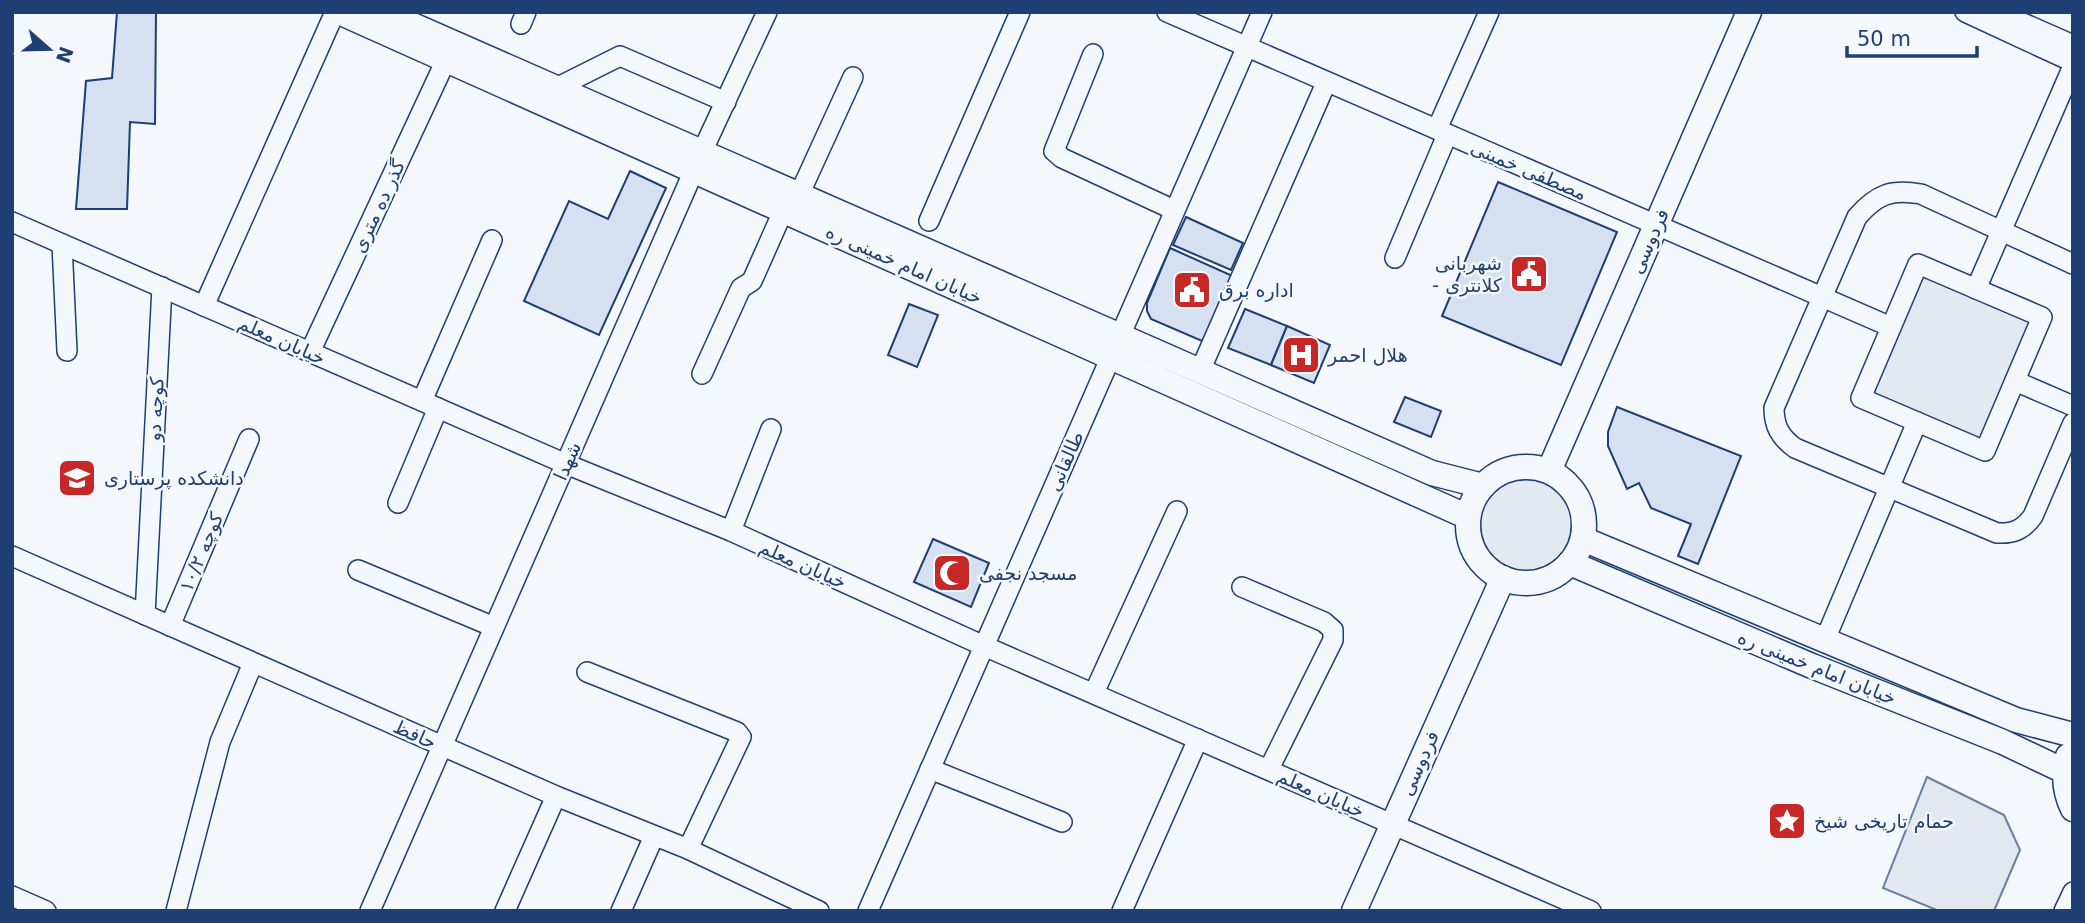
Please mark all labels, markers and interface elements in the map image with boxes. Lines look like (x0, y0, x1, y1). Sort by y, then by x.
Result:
north arrow (14, 14, 84, 84)
scale bar (1847, 14, 1976, 58)
text: 50 m (1857, 27, 1911, 51)
text: N (52, 44, 78, 66)
street label: مصطفی خمینی (1468, 136, 1590, 204)
street label: گذر ده متری (347, 155, 410, 256)
street label: فردوسی (1625, 205, 1674, 277)
street label: خیابان امام خمینی ره (822, 220, 985, 309)
place label: شهربانی - کلانتری (1432, 252, 1503, 297)
public building icon: شهربانی - کلانتری (1508, 253, 1550, 295)
public building icon: اداره برق (1171, 269, 1213, 311)
place label: اداره برق (1219, 279, 1294, 302)
street label: خیابان معلم (235, 311, 329, 370)
hospital icon: هلال احمر (1280, 334, 1322, 376)
place label: هلال احمر (1327, 344, 1408, 367)
street label: کوچه دو (142, 375, 169, 443)
street label: طالقانی (1042, 428, 1088, 494)
street label: شهدا (549, 438, 586, 484)
school or university icon: دانشکده پرستاری (56, 457, 98, 499)
place label: دانشکده پرستاری (104, 467, 244, 490)
street label: کوچه ۱۰/۲ (174, 508, 229, 595)
street label: خیابان معلم (756, 535, 850, 594)
mosque icon: مسجد نجفی (931, 552, 973, 594)
place label: مسجد نجفی (979, 562, 1077, 584)
street label: خیابان امام خمینی ره (1734, 625, 1899, 710)
street label: حافظ (390, 715, 440, 753)
street label: فردوسی (1395, 727, 1444, 799)
street label: خیابان معلم (1274, 764, 1368, 823)
place icon: حمام تاریخی شیخ (1766, 800, 1808, 842)
place label: حمام تاریخی شیخ (1814, 810, 1954, 833)

